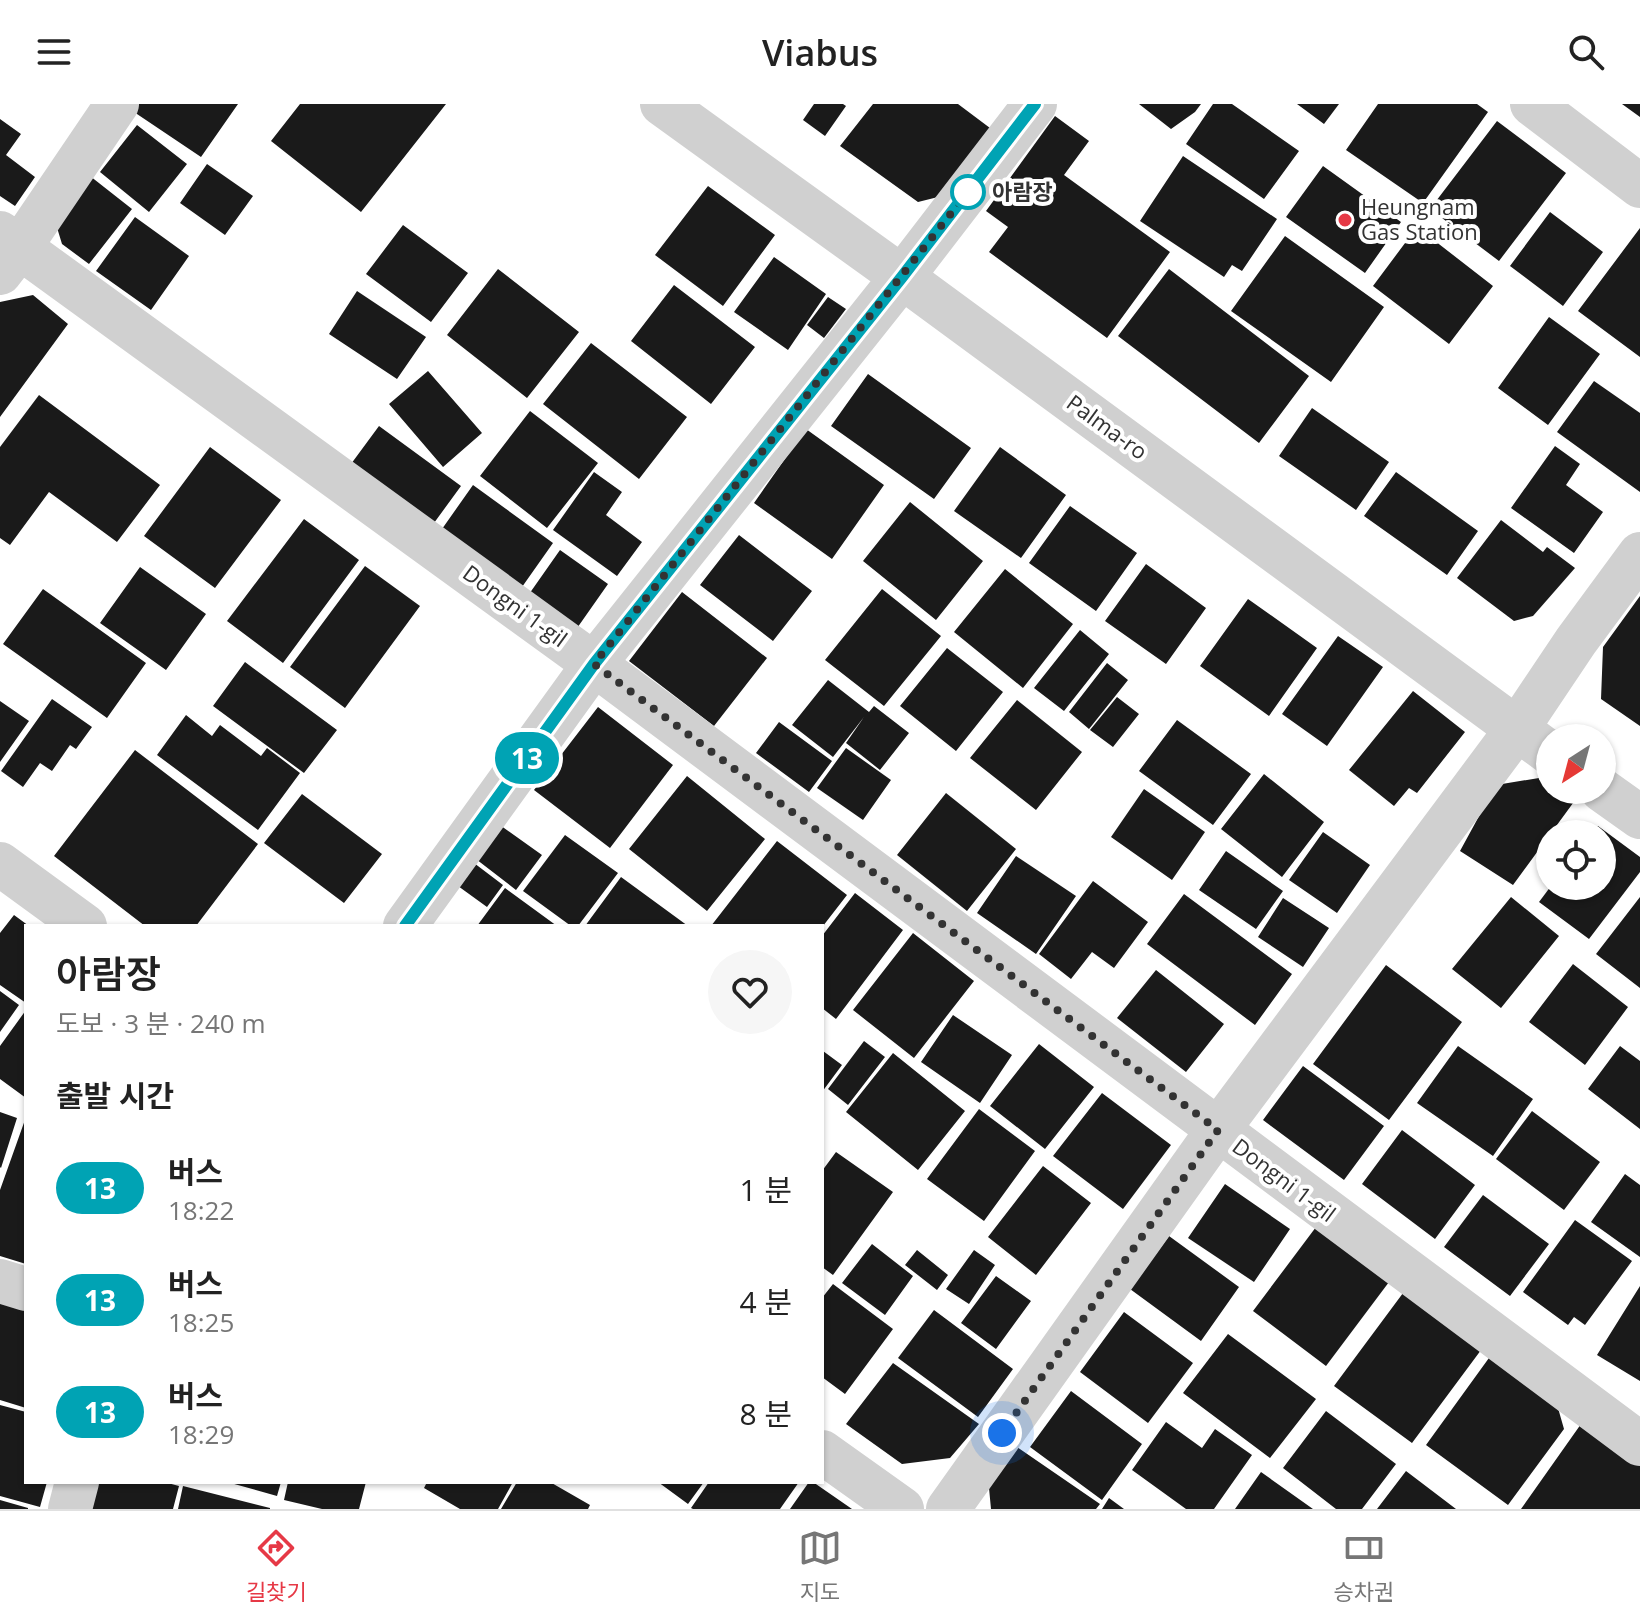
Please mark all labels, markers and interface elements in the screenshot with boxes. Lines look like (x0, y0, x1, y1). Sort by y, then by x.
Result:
text: Viabus (762, 28, 878, 77)
icon: menu (32, 30, 76, 74)
icon: search (1564, 30, 1608, 74)
marker: 아람장 (951, 175, 985, 209)
place label: 아람장 (992, 176, 1053, 206)
place label: Heungnam Gas Station (1361, 191, 1478, 246)
marker: Heungnam Gas Station (1336, 211, 1354, 229)
street label: Palma-ro (1061, 387, 1154, 466)
street label: Dongni 1-gil (457, 557, 574, 653)
north arrow (1536, 724, 1616, 804)
map controls (1536, 724, 1616, 900)
line badge: 13 (491, 732, 563, 784)
text: 13 (511, 739, 543, 777)
button: locate (1536, 820, 1616, 900)
text: 아람장 (56, 947, 161, 999)
button: heart (708, 950, 792, 1034)
text: 도보 · 3 분 · 240 m (56, 1005, 265, 1041)
text: 출발 시간 (56, 1075, 174, 1116)
street label: Dongni 1-gil (1227, 1130, 1342, 1228)
text: 버스 (168, 1151, 223, 1192)
text: 13 (84, 1169, 116, 1207)
text: 1 분 (739, 1169, 792, 1210)
text: 18:22 (168, 1192, 234, 1228)
text: 버스 (168, 1263, 223, 1304)
text: 13 (84, 1281, 116, 1319)
text: 4 분 (739, 1281, 792, 1322)
text: 18:25 (168, 1304, 234, 1340)
text: 버스 (168, 1375, 223, 1416)
text: 13 (84, 1393, 116, 1431)
text: 8 분 (739, 1393, 792, 1434)
your location (982, 1413, 1022, 1453)
text: 18:29 (168, 1416, 234, 1452)
tab: 길찾기 (246, 1526, 306, 1606)
tab: 지도 (798, 1526, 842, 1606)
tab: 승차권 (1333, 1526, 1394, 1606)

